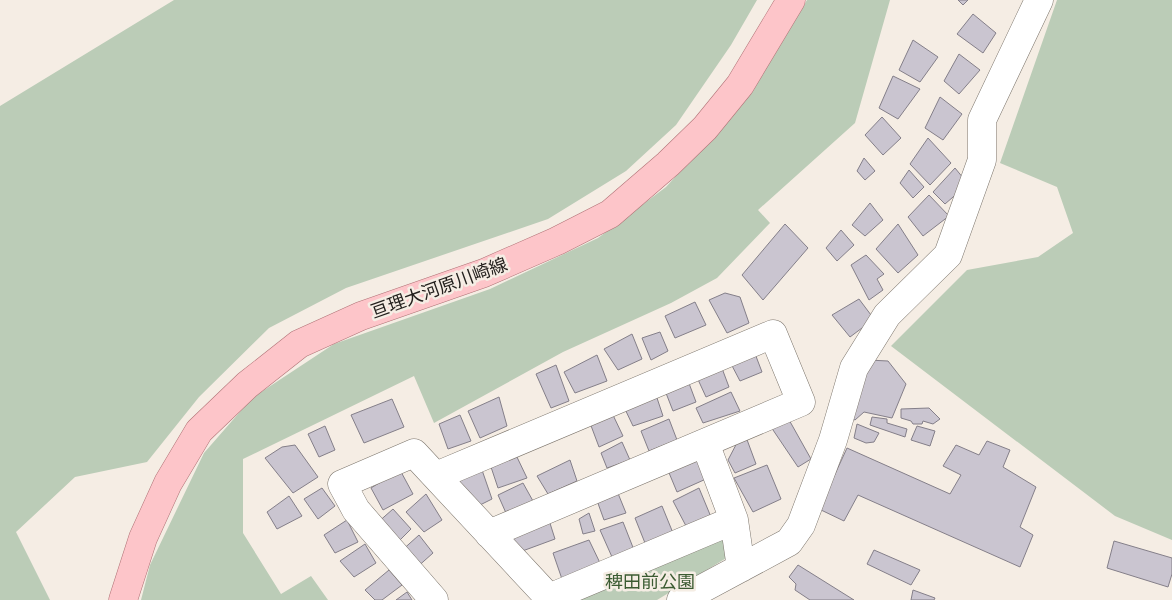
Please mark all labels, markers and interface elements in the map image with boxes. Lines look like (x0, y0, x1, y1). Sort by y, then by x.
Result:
street label: 亘理大河原川崎線 (367, 252, 510, 323)
park label: 稗田前公園 (605, 570, 695, 593)

